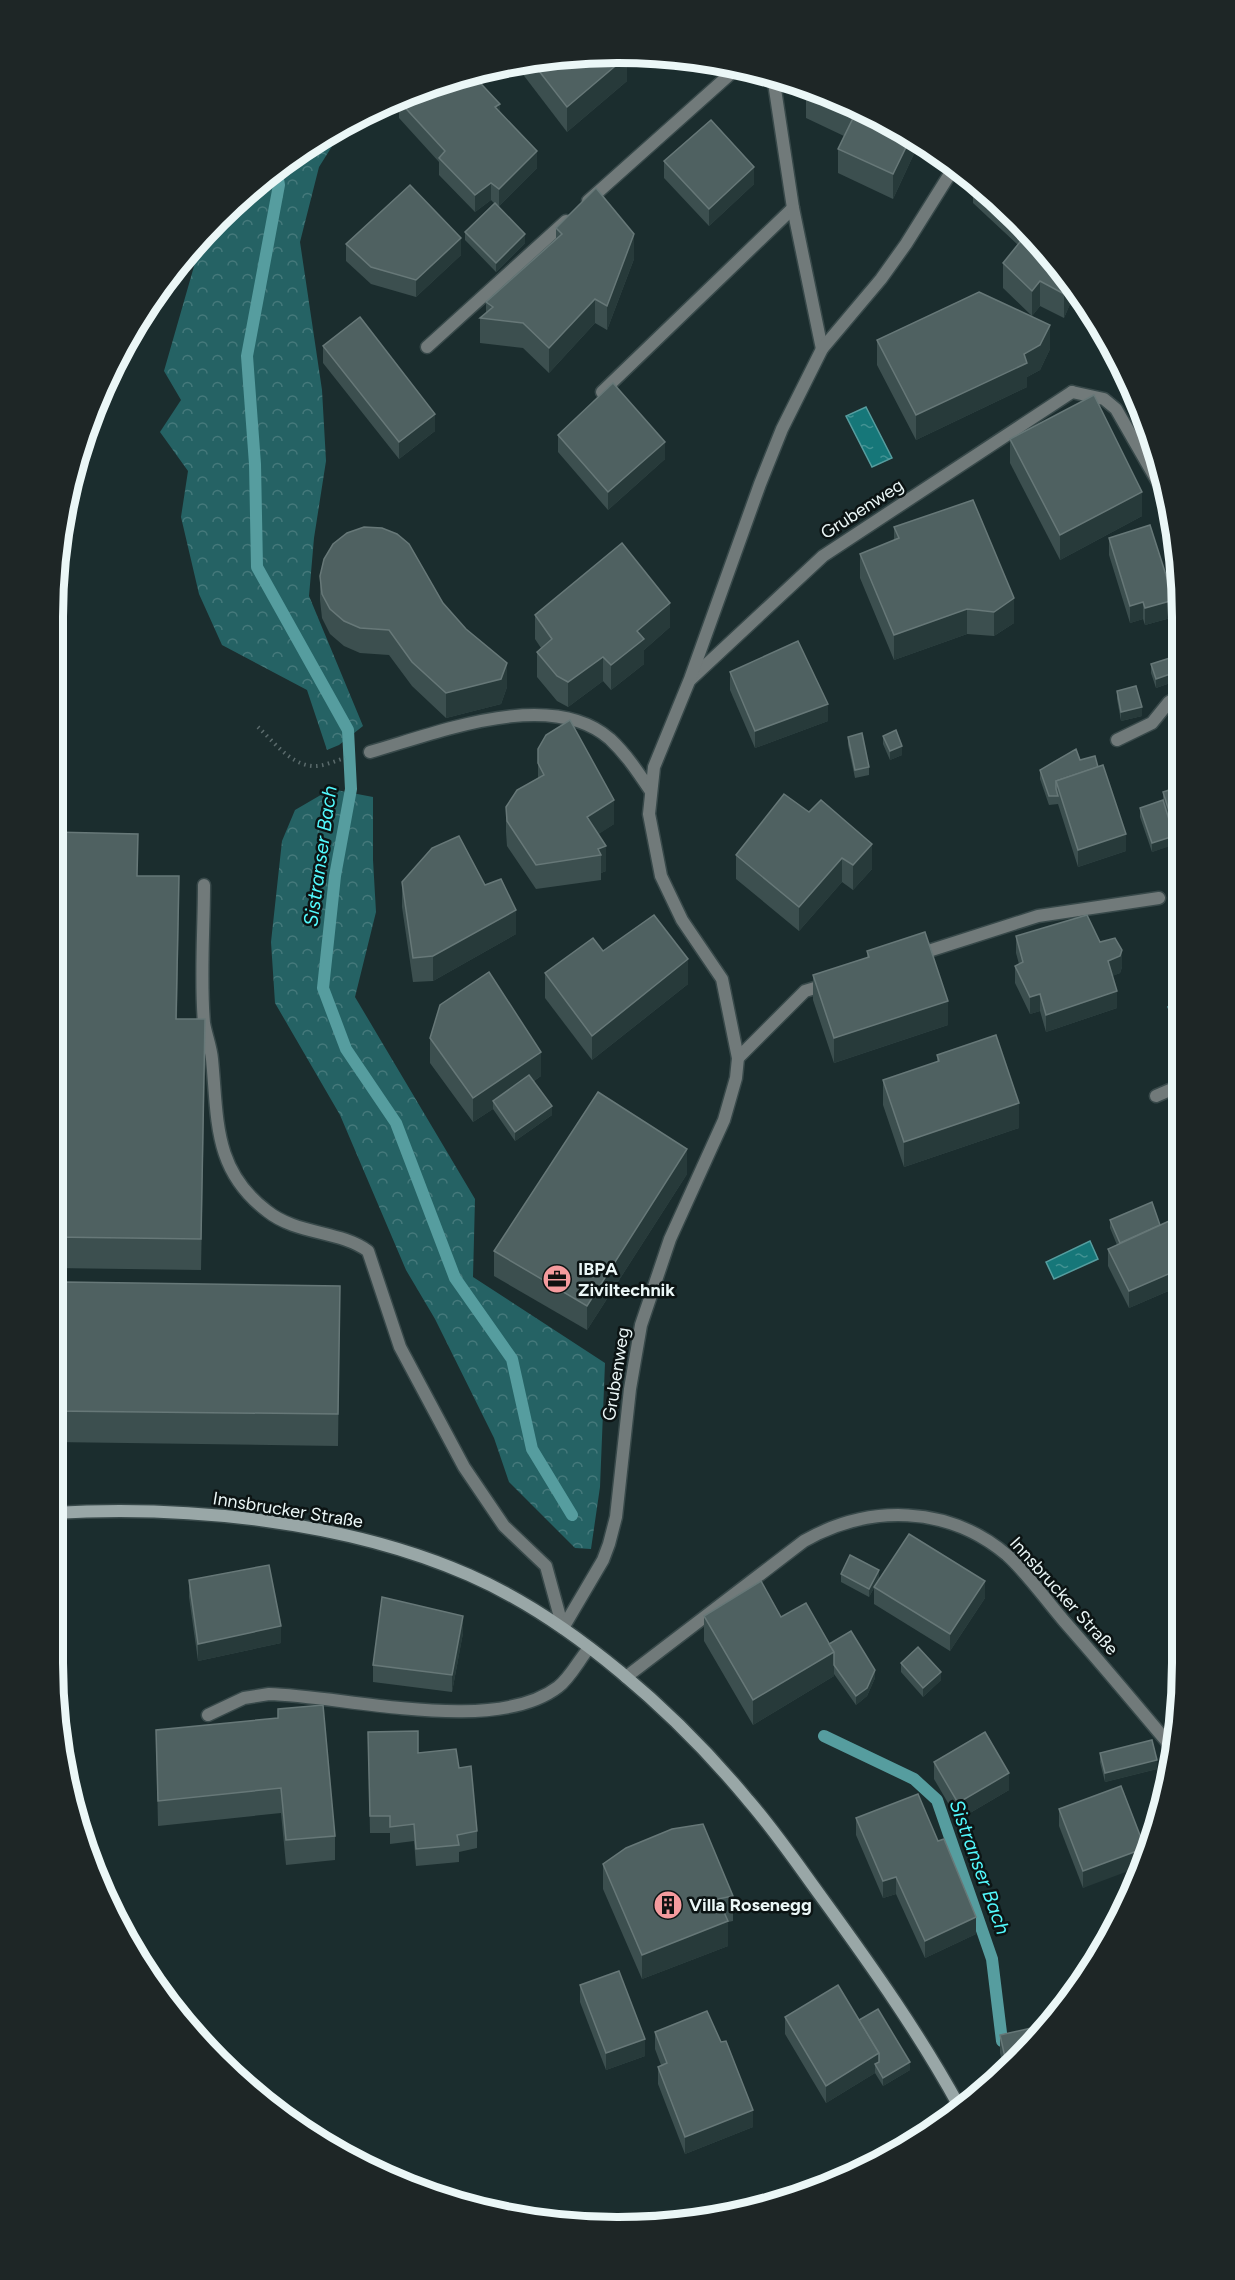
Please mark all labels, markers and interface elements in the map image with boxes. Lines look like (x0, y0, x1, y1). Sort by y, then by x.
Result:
street label: Grubenweg (816, 474, 908, 544)
water label: Sistranser Bach (298, 784, 342, 928)
place label: IBPA Ziviltechnik (578, 1258, 675, 1301)
office icon: IBPA Ziviltechnik (541, 1263, 573, 1295)
street label: Grubenweg (598, 1326, 634, 1422)
street label: Innsbrucker Straße (211, 1487, 365, 1533)
street label: Innsbrucker Straße (1005, 1532, 1123, 1660)
water label: Sistranser Bach (944, 1796, 1016, 1938)
building icon: Villa Rosenegg (652, 1889, 684, 1921)
place label: Villa Rosenegg (689, 1894, 812, 1916)

